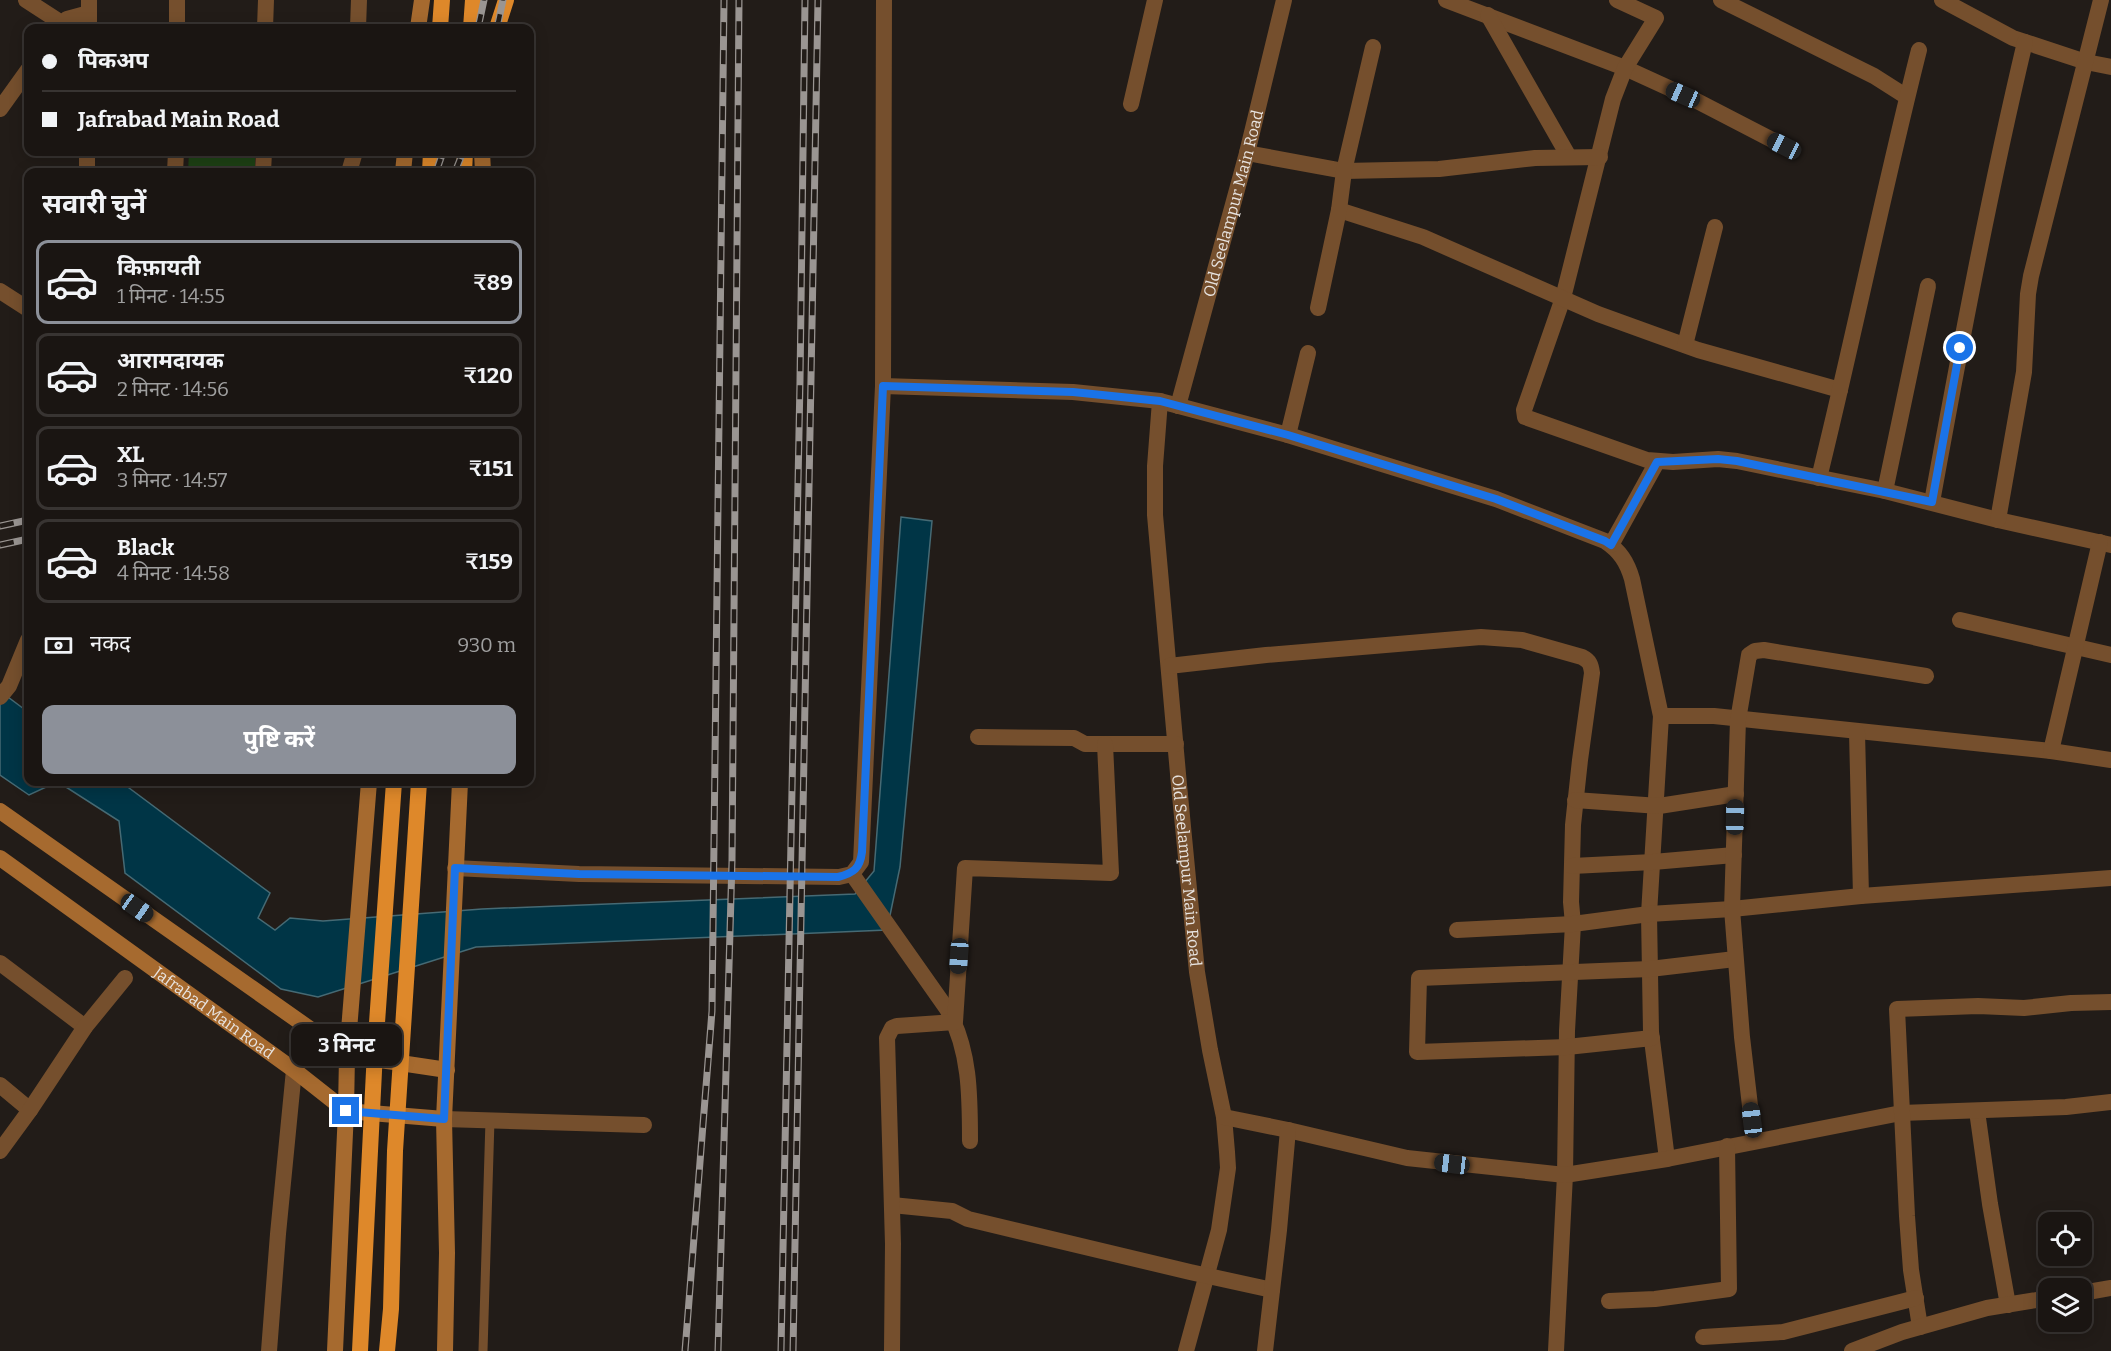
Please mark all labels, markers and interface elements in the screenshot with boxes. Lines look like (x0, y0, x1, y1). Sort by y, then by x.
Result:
text: पिकअप (78, 47, 149, 74)
car (1663, 79, 1703, 111)
text: Jafrabad Main Road (78, 106, 279, 133)
street label: Old Seelampur Main Road (1199, 107, 1267, 299)
car (1764, 130, 1804, 162)
text: सवारी चुनें (42, 188, 146, 220)
text: किफ़ायती (117, 254, 201, 281)
icon: car (45, 255, 99, 309)
text: ₹89 (473, 269, 513, 296)
text: 1 मिनट · 14:55 (117, 284, 225, 308)
route start (1946, 334, 1973, 361)
text: आरामदायक (117, 347, 224, 374)
icon: car (45, 348, 99, 402)
text: ₹120 (463, 362, 513, 389)
text: 2 मिनट · 14:56 (117, 377, 229, 401)
icon: car (45, 441, 99, 495)
text: XL (117, 441, 144, 468)
text: ₹151 (468, 455, 513, 482)
text: 3 मिनट · 14:57 (117, 468, 227, 492)
icon: car (45, 534, 99, 588)
text: Black (117, 534, 174, 561)
text: ₹159 (465, 548, 513, 575)
text: 4 मिनट · 14:58 (117, 561, 230, 585)
icon: cash (42, 629, 75, 662)
text: नकद (90, 630, 131, 657)
text: 930 m (457, 633, 516, 657)
button: पुष्टि करें (42, 705, 516, 774)
street label: Old Seelampur Main Road (1168, 774, 1205, 968)
car (1726, 799, 1744, 835)
car (117, 890, 157, 926)
car (949, 937, 969, 975)
street label: Jafrabad Main Road (149, 962, 278, 1063)
callout: 3 मिनट (290, 1024, 401, 1066)
text: 3 मिनट (318, 1033, 375, 1057)
route end (332, 1097, 359, 1124)
car (1741, 1101, 1763, 1139)
car (1433, 1153, 1471, 1175)
map controls (2038, 1212, 2092, 1332)
button: locate (2038, 1212, 2092, 1266)
button: layers (2038, 1278, 2092, 1332)

